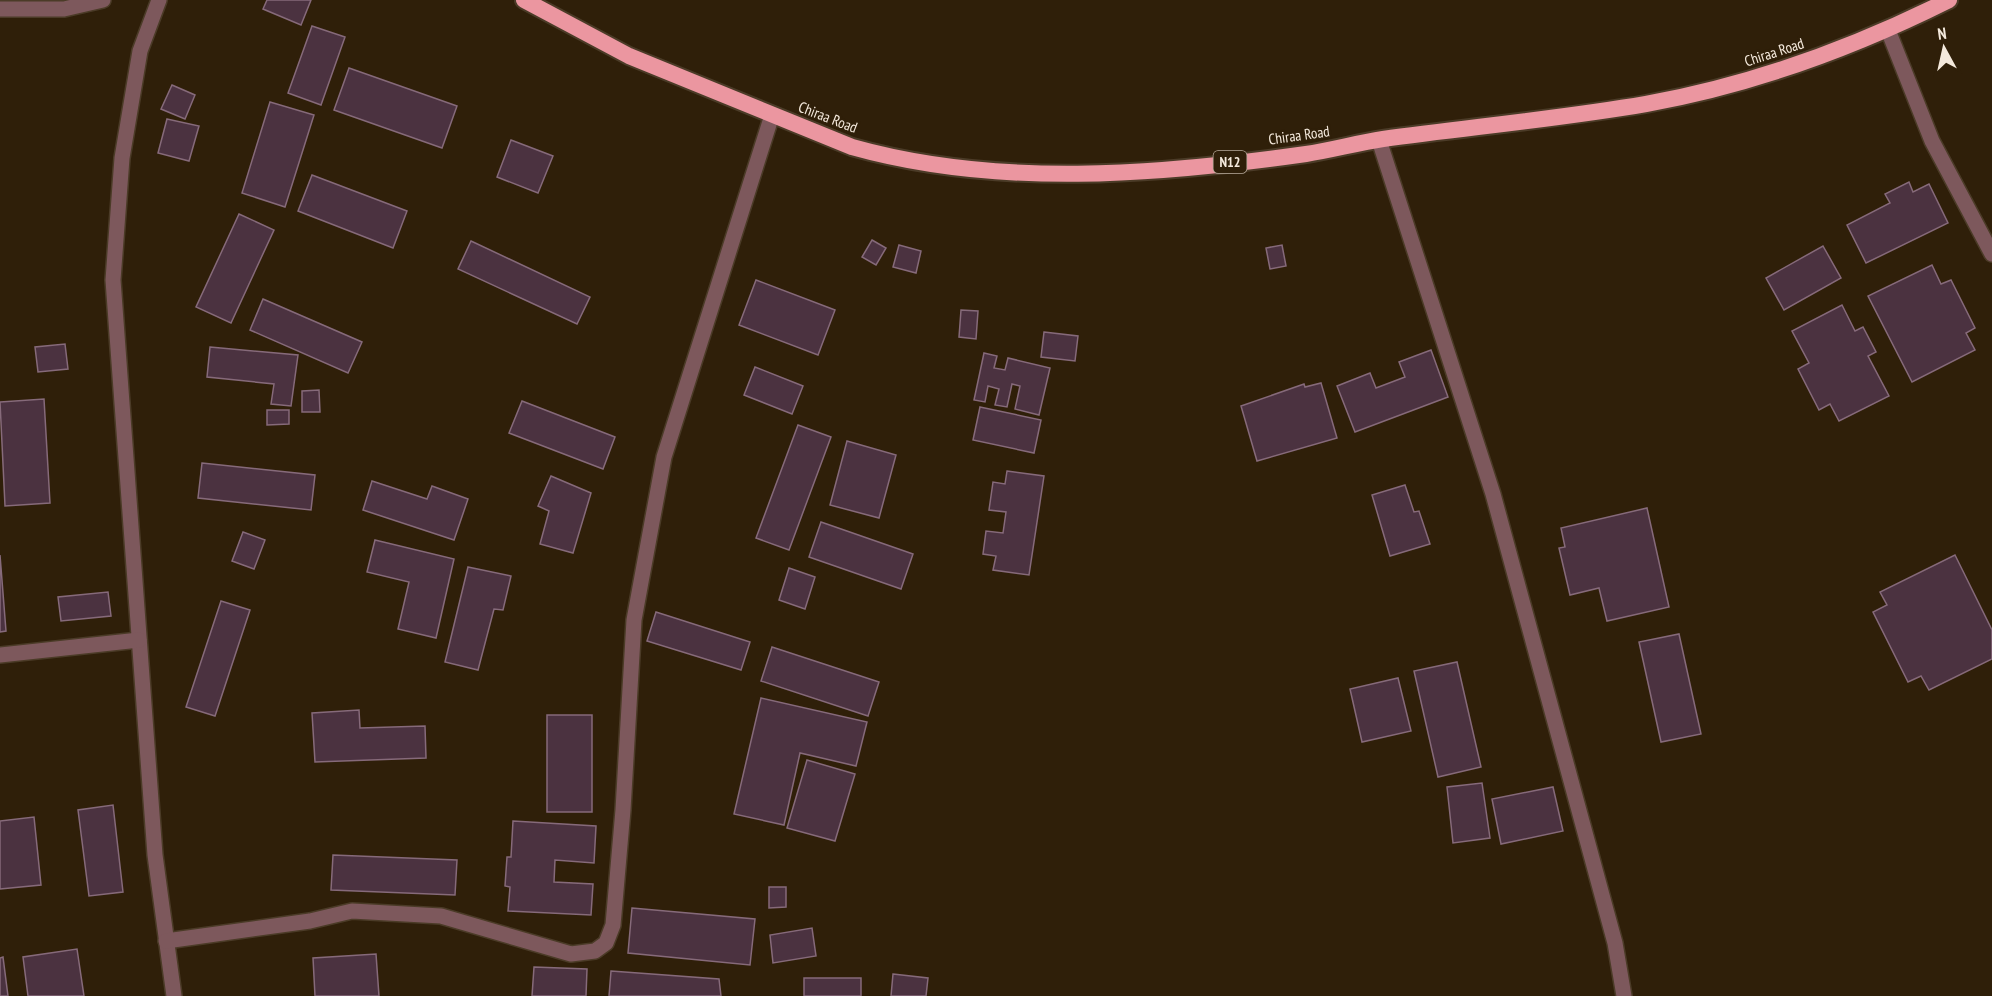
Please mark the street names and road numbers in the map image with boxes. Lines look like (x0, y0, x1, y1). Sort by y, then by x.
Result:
street label: Chiraa Road (1742, 33, 1806, 71)
street label: Chiraa Road (796, 97, 860, 137)
street label: Chiraa Road (1267, 121, 1331, 149)
road number: N12 (1214, 151, 1246, 173)

